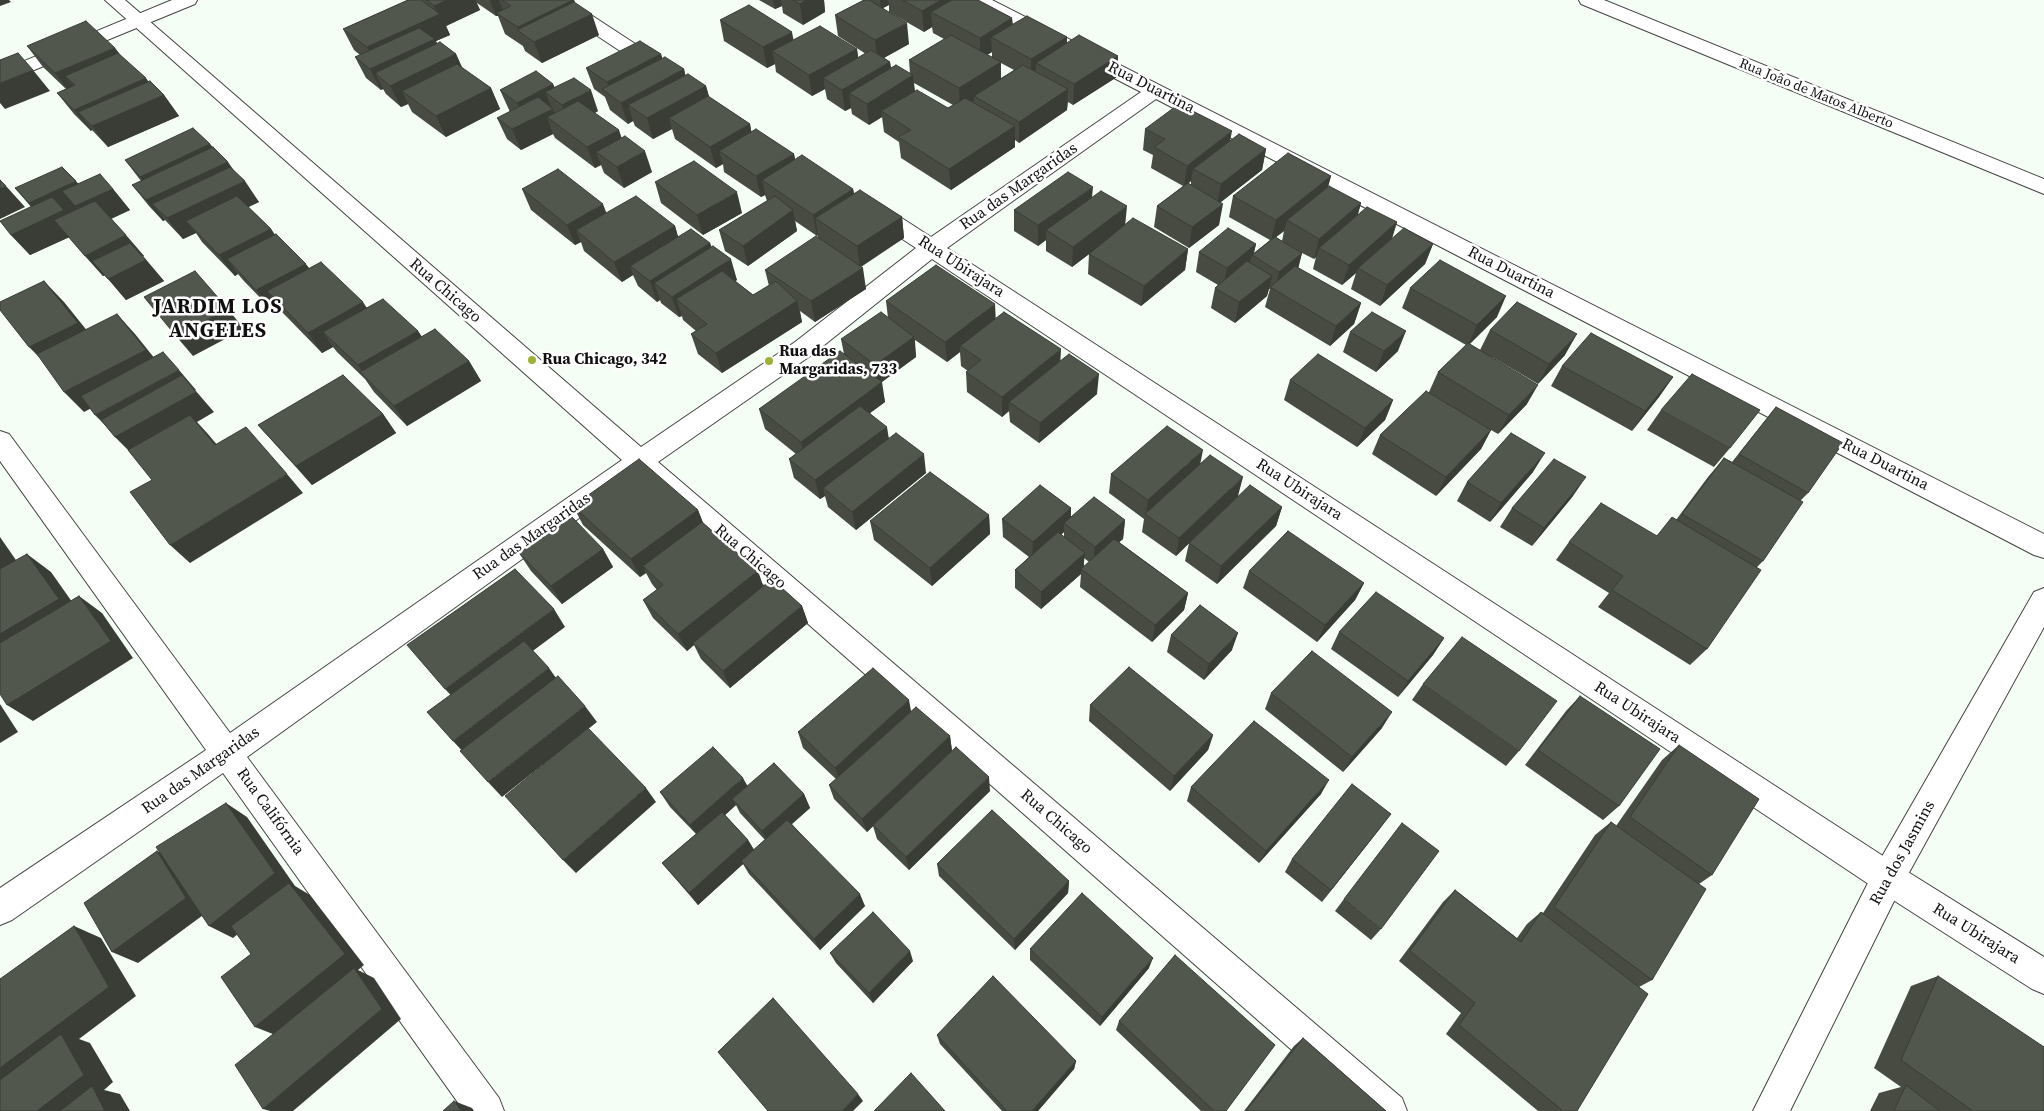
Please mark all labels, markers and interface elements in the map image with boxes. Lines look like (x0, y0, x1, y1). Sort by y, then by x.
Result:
street label: Rua João de Matos Alberto (1736, 55, 1896, 133)
street label: Rua Duartina (1104, 58, 1198, 118)
street label: Rua das Margaridas (956, 139, 1082, 235)
street label: Rua Ubirajara (914, 232, 1008, 302)
street label: Rua Duartina (1464, 243, 1558, 303)
street label: Rua Chicago (405, 255, 485, 327)
district label: JARDIM LOS ANGELES (152, 295, 284, 345)
place label: Rua das Margaridas, 733 (779, 342, 897, 380)
place label: Rua Chicago, 342 (542, 350, 667, 370)
marker: Rua Chicago, 342 (526, 354, 538, 366)
marker: Rua das Margaridas, 733 (763, 355, 775, 367)
street label: Rua Duartina (1838, 435, 1932, 495)
street label: Rua Ubirajara (1252, 455, 1346, 525)
street label: Rua das Margaridas (469, 489, 595, 585)
street label: Rua Chicago (710, 521, 790, 593)
street label: Rua Ubirajara (1590, 678, 1684, 748)
street label: Rua das Margaridas (138, 723, 264, 819)
street label: Rua Califórnia (232, 765, 308, 859)
street label: Rua Chicago (1016, 786, 1096, 858)
street label: Rua dos Jasmins (1866, 797, 1940, 909)
street label: Rua Ubirajara (1929, 900, 2023, 968)

